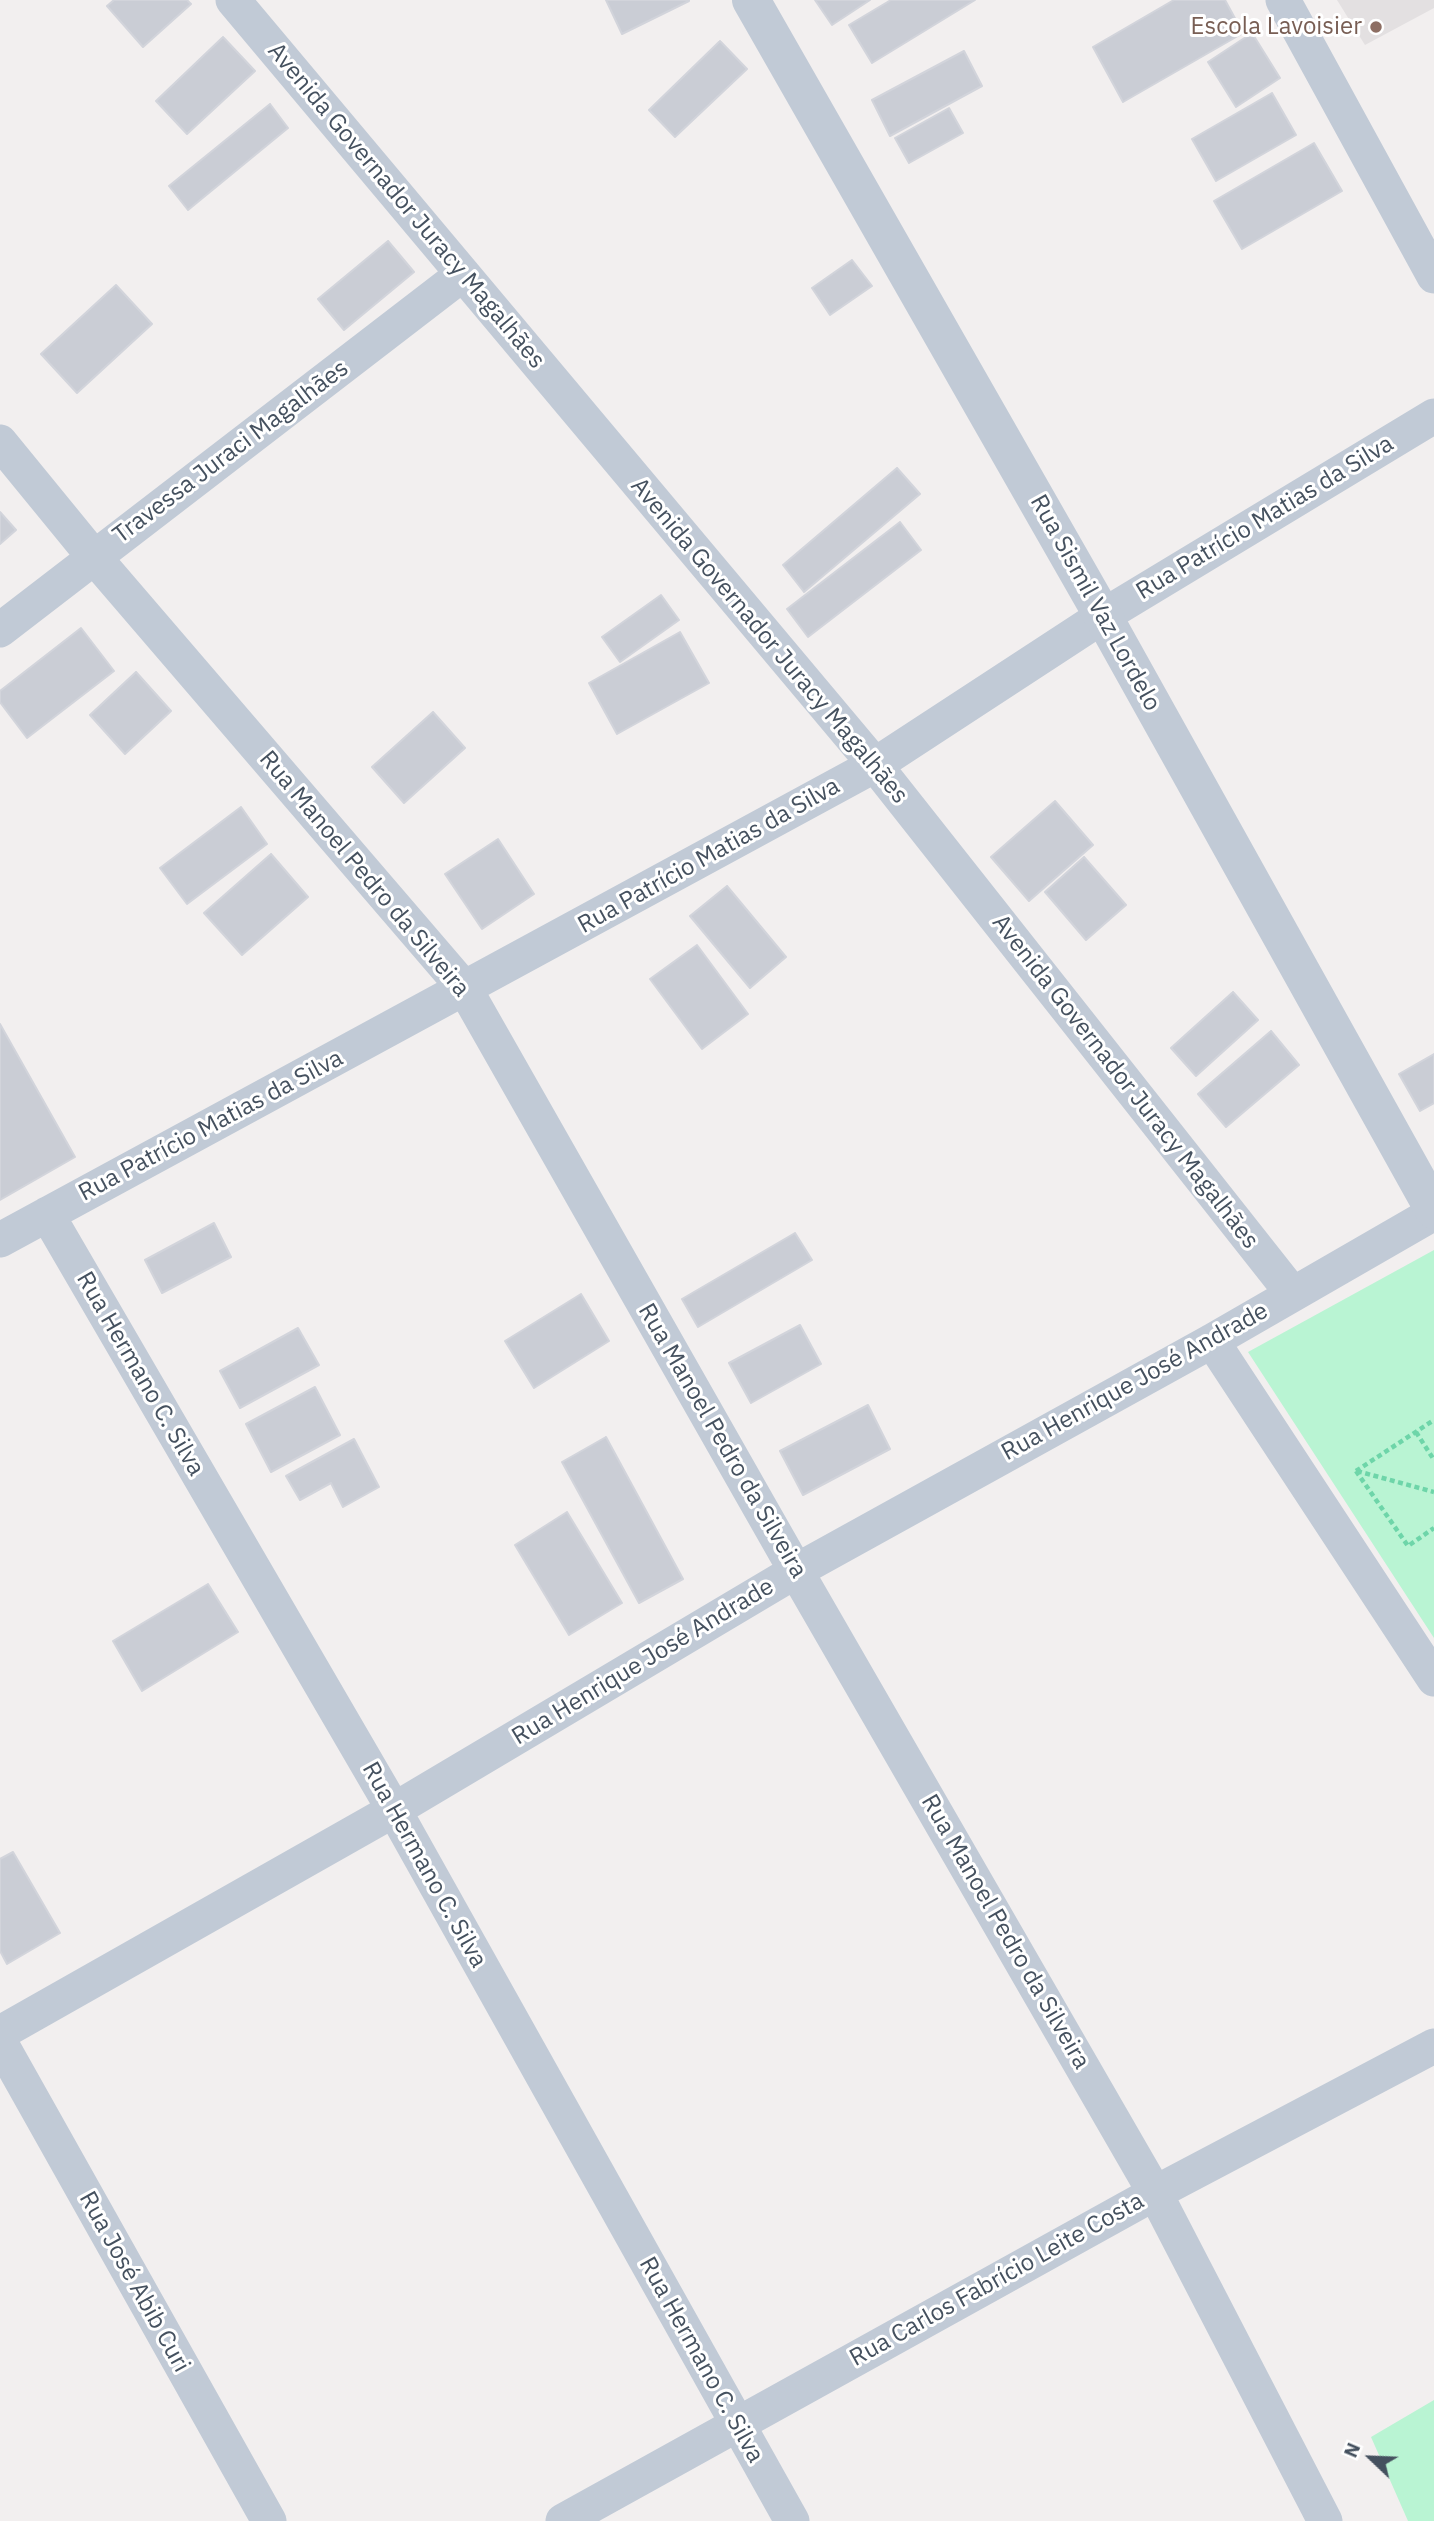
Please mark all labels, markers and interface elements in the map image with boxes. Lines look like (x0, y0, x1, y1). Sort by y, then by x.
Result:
place label: Escola Lavoisier (1191, 13, 1362, 41)
marker: Escola Lavoisier (1368, 19, 1384, 35)
street label: Avenida Governador Juracy Magalhães (261, 37, 551, 375)
street label: Travessa Juraci Magalhães (108, 354, 354, 550)
street label: Rua Patrício Matias da Silva (1131, 430, 1399, 606)
street label: Avenida Governador Juracy Magalhães (624, 472, 914, 810)
street label: Rua Sismil Vaz Lordelo (1024, 490, 1166, 716)
street label: Rua Manoel Pedro da Silveira (253, 745, 475, 1003)
street label: Rua Patrício Matias da Silva (573, 772, 845, 940)
street label: Avenida Governador Juracy Magalhães (986, 909, 1264, 1255)
street label: Rua Patrício Matias da Silva (74, 1044, 348, 1208)
street label: Rua Hermano C. Silva (70, 1267, 210, 1481)
street label: Rua Henrique José Andrade (997, 1297, 1273, 1467)
street label: Rua Manoel Pedro da Silveira (631, 1299, 813, 1583)
street label: Rua Henrique José Andrade (507, 1572, 779, 1752)
street label: Rua Hermano C. Silva (355, 1757, 493, 1973)
street label: Rua Manoel Pedro da Silveira (914, 1790, 1096, 2074)
street label: Rua José Abib Curi (72, 2187, 196, 2377)
street label: Rua Carlos Fabrício Leite Costa (845, 2187, 1149, 2373)
street label: Rua Hermano C. Silva (632, 2252, 770, 2468)
north arrow (1336, 2423, 1406, 2493)
text: N (1338, 2439, 1365, 2461)

